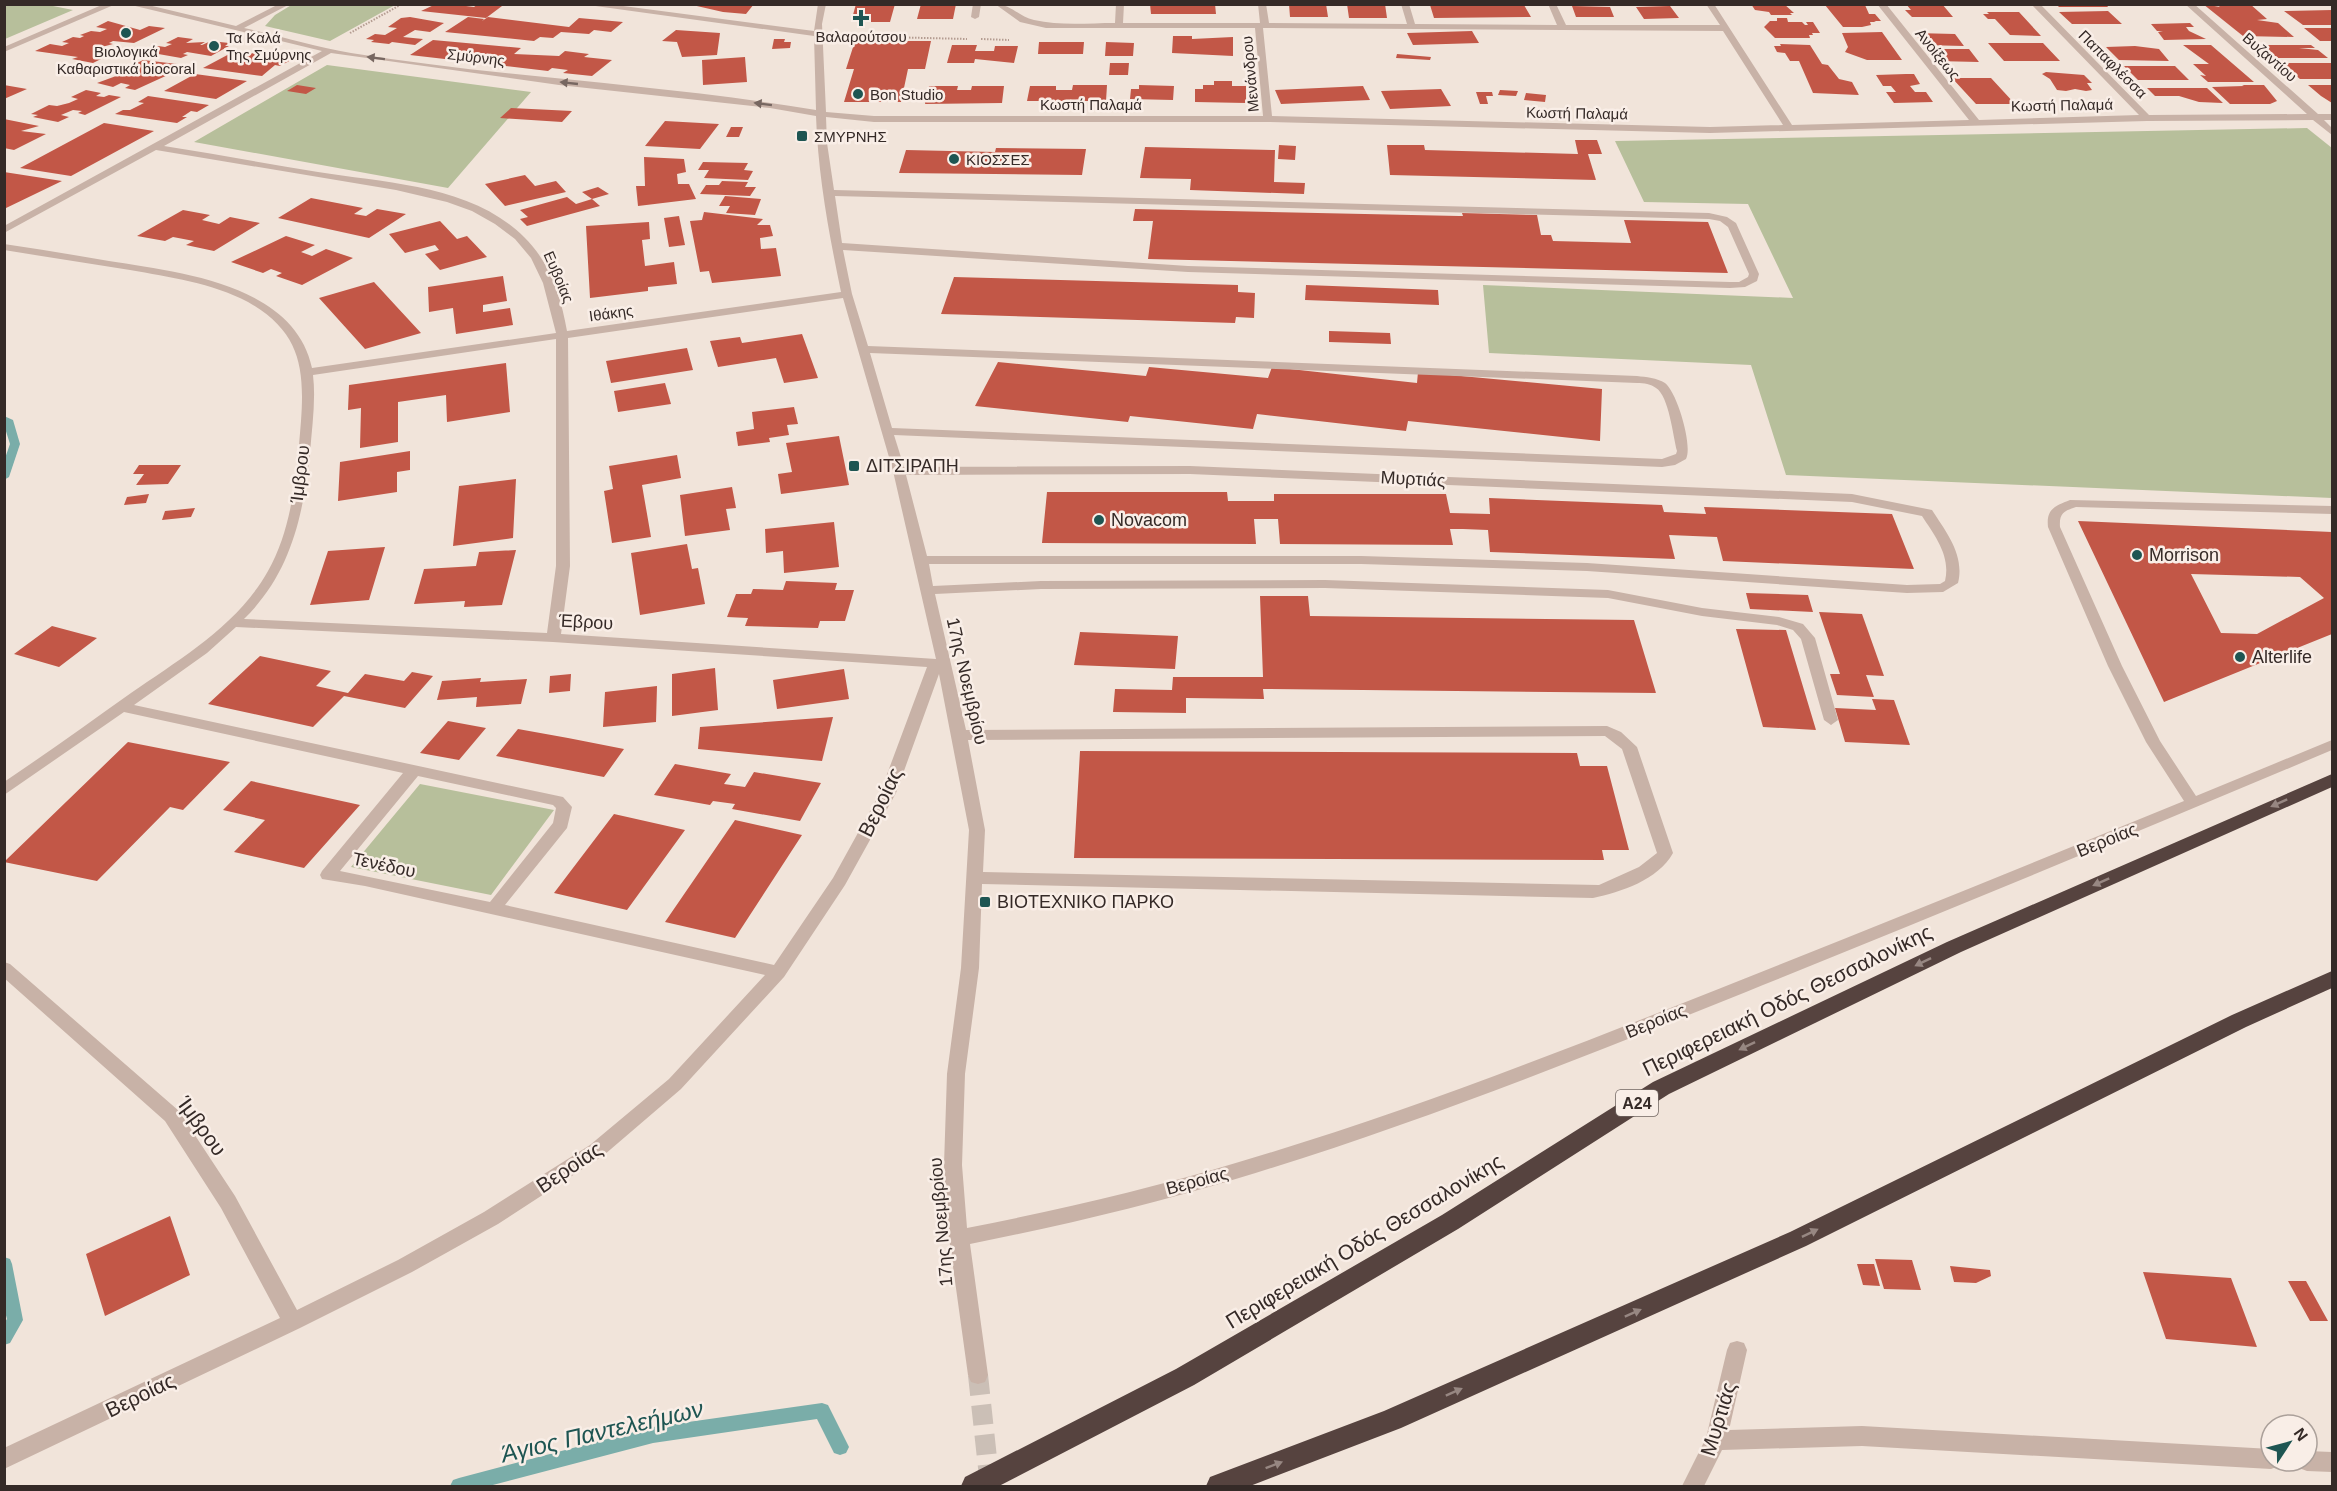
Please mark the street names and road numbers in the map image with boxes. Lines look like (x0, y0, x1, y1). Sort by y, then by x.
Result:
street label: Ανοίξεως (1912, 25, 1964, 83)
street label: Παπαφλέσσα (2075, 26, 2151, 102)
street label: Βυζαντίου (2240, 29, 2300, 85)
street label: Μενάνδρου (1238, 35, 1262, 113)
street label: Σμύρνης (446, 45, 506, 69)
street label: Κωστή Παλαμά (1040, 96, 1142, 113)
street label: Κωστή Παλαμά (2011, 96, 2113, 114)
street label: Κωστή Παλαμά (1526, 104, 1628, 122)
street label: Ευβοίας (541, 249, 577, 305)
street label: Ιθάκης (588, 302, 634, 324)
street label: Ίμβρου (286, 444, 313, 505)
street label: Μυρτιάς (1380, 467, 1446, 491)
street label: Έβρου (557, 611, 614, 633)
street label: 17ης Νοεμβρίου (943, 616, 991, 746)
street label: Βεροίας (853, 764, 907, 840)
street label: Βεροίας (2074, 819, 2140, 861)
street label: Τενέδου (351, 849, 417, 881)
street label: Περιφερειακή Οδός Θεσσαλονίκης (1639, 920, 1935, 1080)
street label: Βεροίας (1623, 1000, 1689, 1042)
road number: Α24 (1616, 1090, 1658, 1116)
street label: Ίμβρου (172, 1091, 231, 1160)
street label: Βεροίας (532, 1137, 606, 1197)
street label: Περιφερειακή Οδός Θεσσαλονίκης (1221, 1149, 1507, 1333)
street label: 17ης Νοεμβρίου (925, 1157, 957, 1287)
street label: Βεροίας (1164, 1163, 1230, 1199)
street label: Βεροίας (102, 1368, 178, 1422)
street label: Μυρτιάς (1696, 1379, 1740, 1459)

